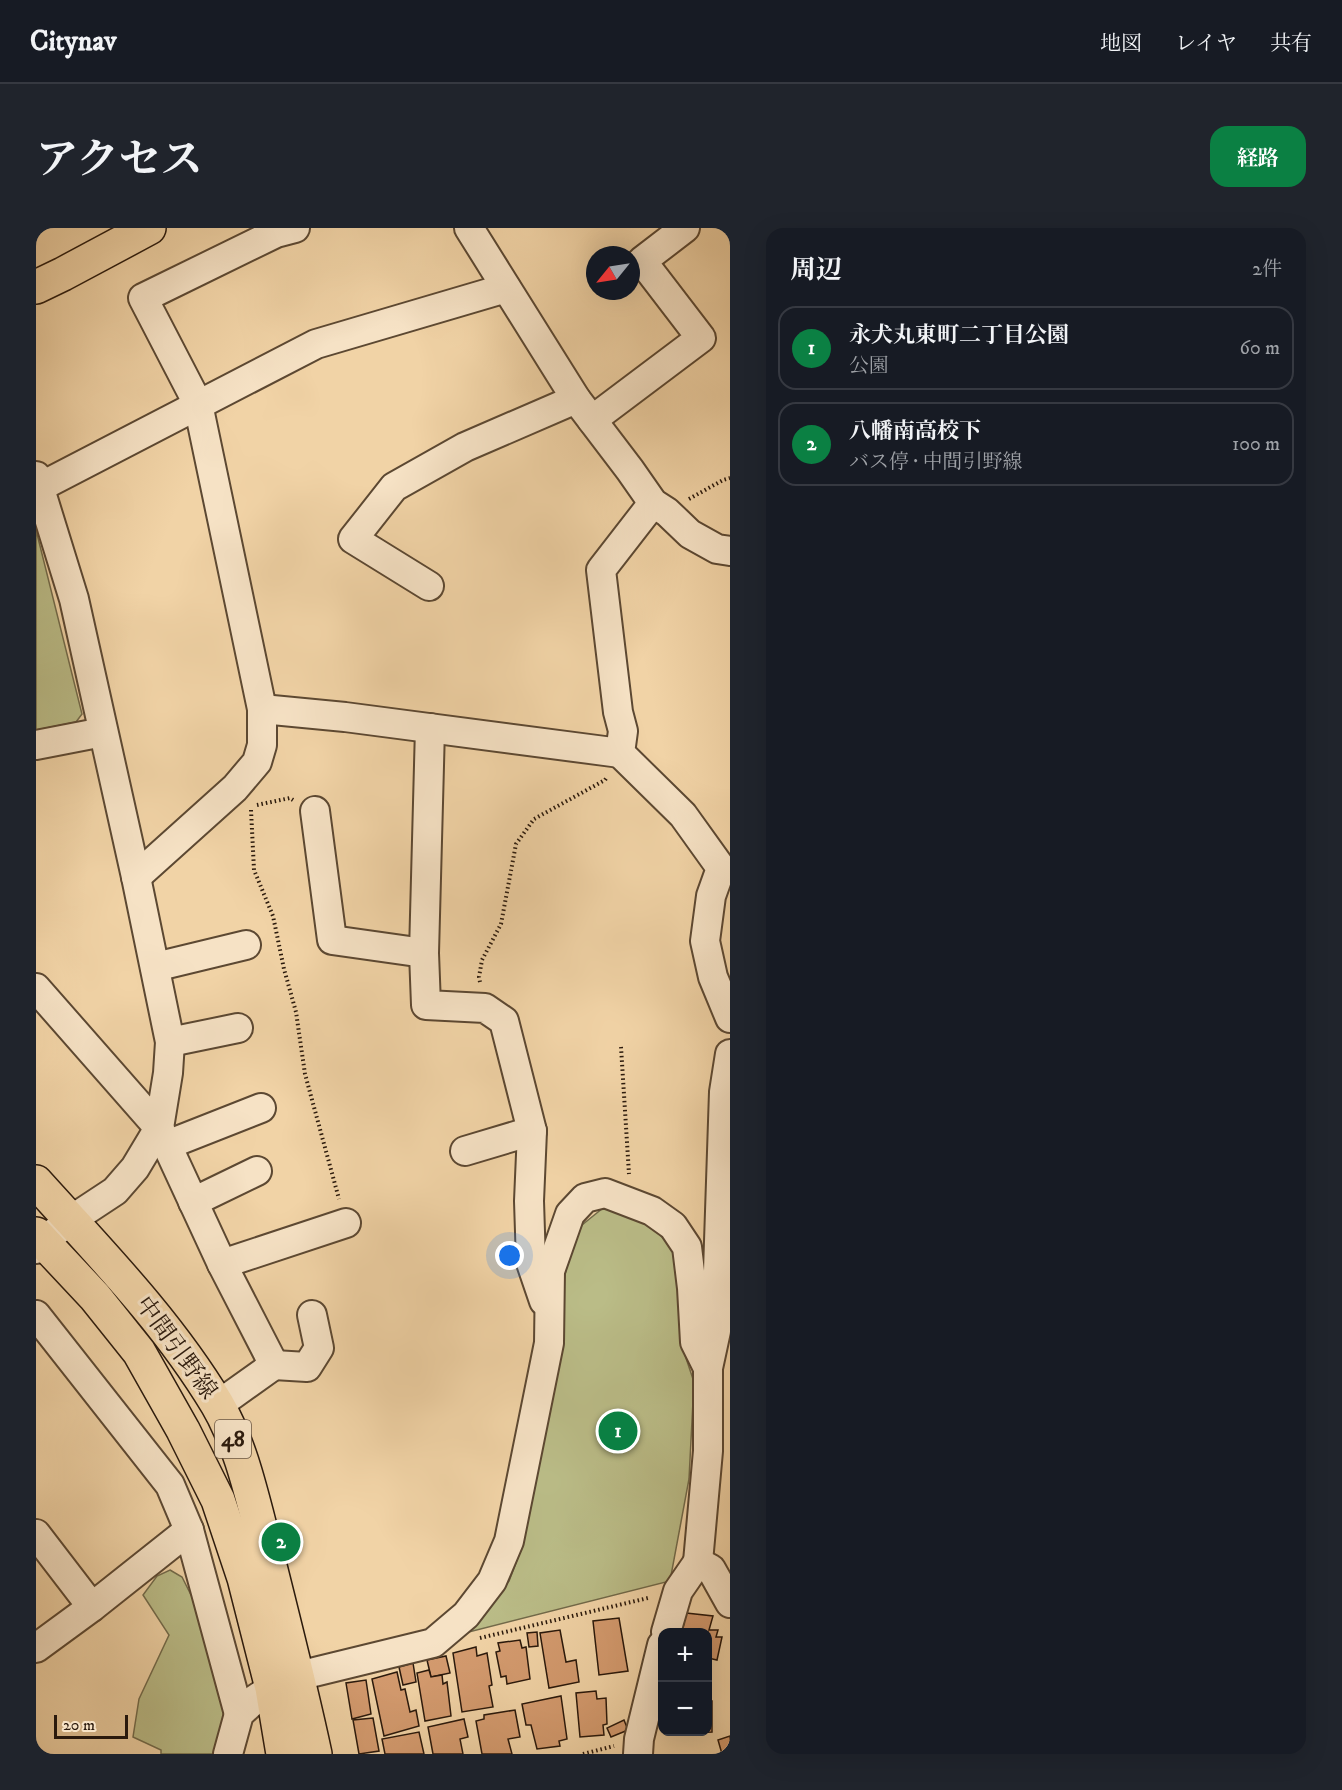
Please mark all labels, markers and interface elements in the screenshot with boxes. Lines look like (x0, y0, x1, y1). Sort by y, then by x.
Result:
text: Citynav (30, 24, 117, 59)
text: 地図 (1100, 31, 1142, 57)
text: レイヤ (1175, 31, 1237, 57)
text: 共有 (1270, 31, 1312, 57)
button: 経路 (1210, 126, 1306, 187)
text: アクセス (36, 135, 203, 187)
north arrow (586, 246, 640, 300)
text: 周辺 (790, 254, 842, 287)
text: 2件 (1252, 257, 1282, 282)
text: 永犬丸東町二丁目公園 (849, 322, 1069, 349)
text: 1 (808, 336, 815, 361)
text: 60 m (1240, 336, 1280, 361)
text: 公園 (849, 354, 889, 379)
text: 八幡南高校下 (849, 418, 981, 445)
text: 2 (807, 432, 816, 457)
text: 100 m (1232, 432, 1280, 457)
text: バス停 · 中間引野線 (849, 450, 1022, 475)
your location (495, 1241, 524, 1270)
street label: 中間引野線 (129, 1291, 223, 1405)
pin: 1 (598, 1408, 638, 1454)
road number: 48 (215, 1420, 251, 1458)
pin: 2 (262, 1520, 300, 1564)
map controls (658, 1628, 712, 1736)
button: + (658, 1628, 712, 1682)
button: − (658, 1682, 712, 1736)
scale bar (54, 1712, 128, 1740)
text: 20 m (63, 1715, 95, 1735)

